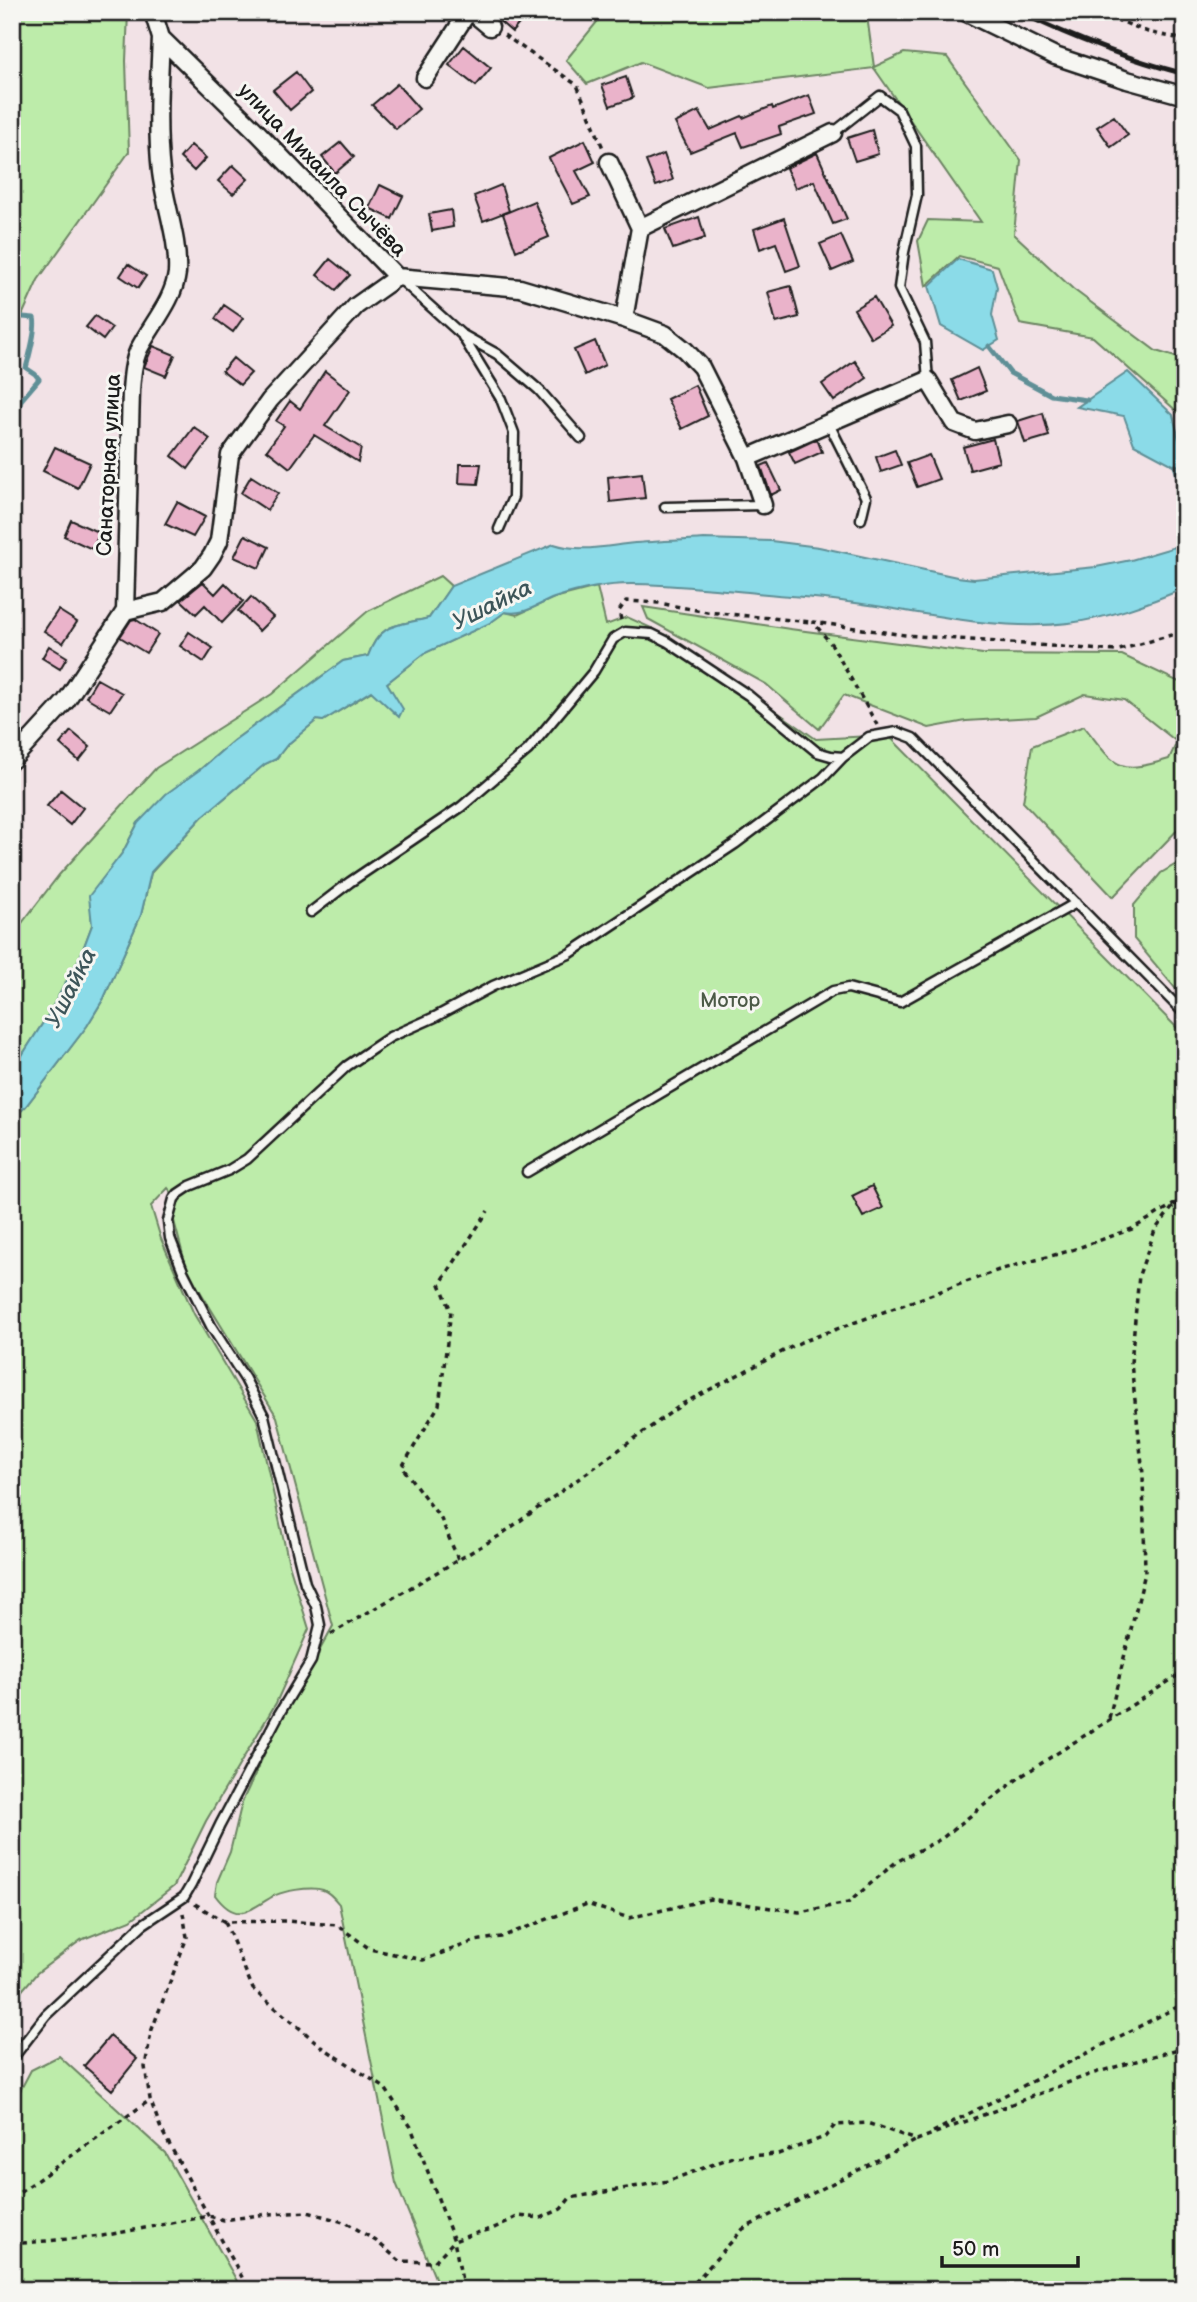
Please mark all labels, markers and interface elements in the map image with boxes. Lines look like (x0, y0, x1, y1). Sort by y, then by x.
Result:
street label: улица Михаила Сычёва (233, 78, 412, 262)
street label: Санаторная улица (92, 372, 126, 557)
water label: Ушайка (448, 574, 536, 636)
water label: Ушайка (39, 944, 103, 1032)
park label: Мотор (700, 988, 760, 1013)
scale bar (942, 2225, 1078, 2269)
text: 50 m (952, 2237, 999, 2262)

